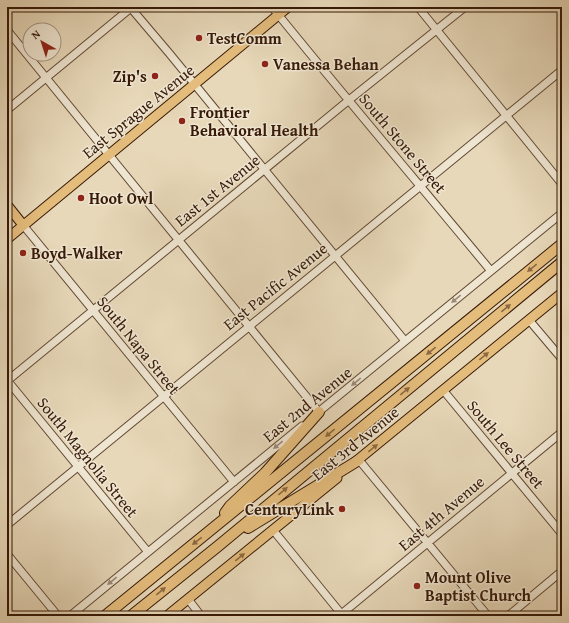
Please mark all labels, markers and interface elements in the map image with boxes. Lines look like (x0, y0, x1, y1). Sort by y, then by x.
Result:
north arrow (22, 22, 62, 62)
text: N (28, 25, 44, 43)
place label: TestComm (207, 26, 282, 50)
marker: TestComm (194, 33, 204, 43)
place label: Vanessa Behan (273, 52, 379, 76)
street label: East Sprague Avenue (77, 58, 199, 164)
marker: Vanessa Behan (260, 59, 270, 69)
place label: Zip's (113, 64, 147, 88)
marker: Zip's (150, 71, 160, 81)
street label: South Stone Street (354, 87, 453, 199)
place label: Frontier Behavioral Health (190, 100, 319, 142)
marker: Frontier Behavioral Health (177, 116, 187, 126)
street label: East 1st Avenue (169, 148, 265, 232)
place label: Hoot Owl (89, 186, 153, 210)
marker: Hoot Owl (76, 193, 86, 203)
street label: East Pacific Avenue (218, 236, 332, 336)
place label: Boyd-Walker (31, 241, 123, 265)
marker: Boyd-Walker (18, 248, 28, 258)
one-way arrow (526, 264, 537, 273)
street label: South Napa Street (92, 290, 187, 400)
one-way arrow (451, 295, 461, 304)
one-way arrow (500, 304, 511, 313)
one-way arrow (426, 346, 437, 355)
one-way arrow (479, 352, 490, 361)
street label: East 2nd Avenue (257, 360, 357, 448)
one-way arrow (350, 377, 361, 386)
one-way arrow (400, 386, 411, 395)
street label: South Magnolia Street (32, 392, 144, 523)
street label: South Lee Street (462, 394, 551, 494)
street label: East 3rd Avenue (306, 400, 404, 486)
one-way arrow (325, 428, 336, 437)
one-way arrow (273, 441, 284, 450)
one-way arrow (368, 443, 379, 452)
street label: East 4th Avenue (393, 470, 489, 556)
one-way arrow (278, 487, 289, 496)
place label: CenturyLink (245, 497, 335, 521)
marker: CenturyLink (337, 504, 347, 514)
one-way arrow (191, 537, 202, 546)
one-way arrow (234, 552, 245, 561)
place label: Mount Olive Baptist Church (425, 565, 532, 607)
one-way arrow (107, 576, 118, 585)
marker: Mount Olive Baptist Church (412, 581, 422, 591)
one-way arrow (156, 587, 167, 596)

